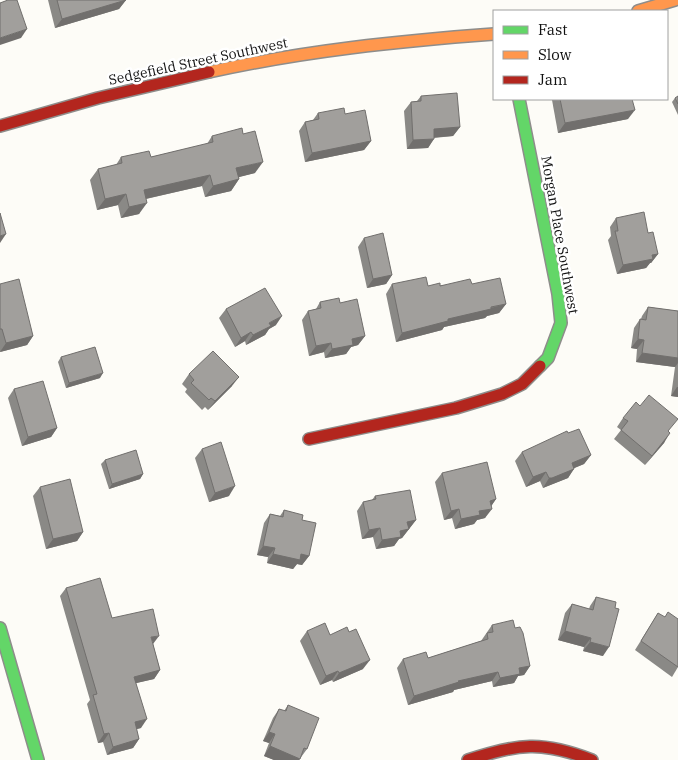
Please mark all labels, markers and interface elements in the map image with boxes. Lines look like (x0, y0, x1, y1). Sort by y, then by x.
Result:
legend (493, 10, 668, 100)
text: Fast (538, 20, 568, 39)
street label: Sedgefield Street Southwest (107, 33, 289, 89)
text: Slow (538, 45, 572, 64)
text: Jam (538, 70, 567, 89)
street label: Morgan Place Southwest (537, 154, 583, 316)

